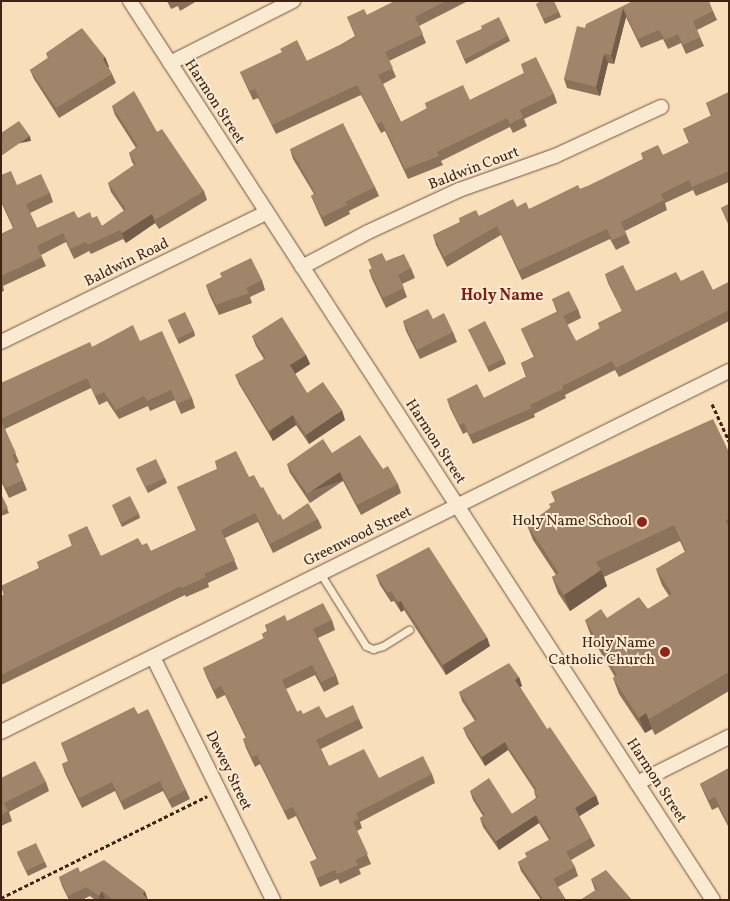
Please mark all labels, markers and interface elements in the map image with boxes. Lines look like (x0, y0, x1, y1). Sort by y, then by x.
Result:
street label: Harmon Street (180, 56, 248, 148)
street label: Baldwin Court (426, 143, 522, 195)
street label: Baldwin Road (82, 235, 172, 291)
district label: Holy Name (461, 286, 543, 306)
street label: Harmon Street (401, 396, 469, 488)
street label: Greenwood Street (301, 503, 415, 571)
place label: Holy Name School (511, 513, 632, 531)
marker: Holy Name School (636, 516, 648, 528)
place label: Holy Name Catholic Church (548, 634, 655, 669)
marker: Holy Name Catholic Church (659, 646, 671, 658)
street label: Dewey Street (201, 728, 255, 814)
street label: Harmon Street (622, 735, 690, 827)

